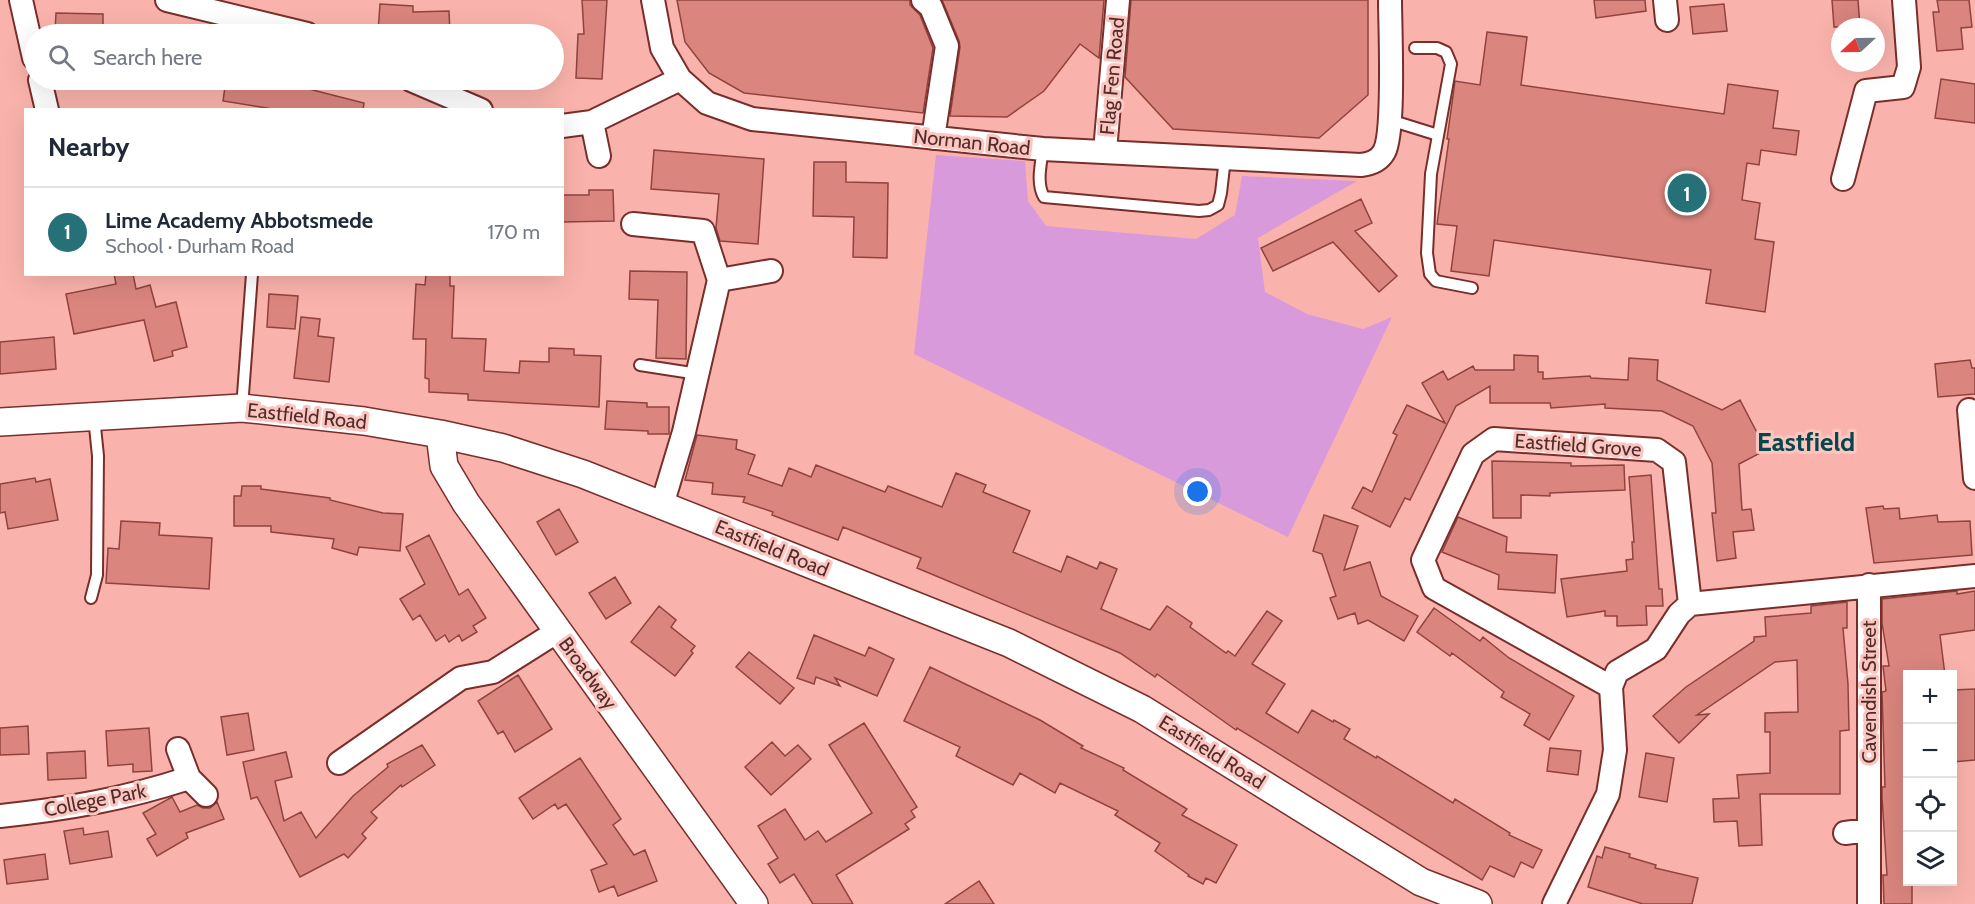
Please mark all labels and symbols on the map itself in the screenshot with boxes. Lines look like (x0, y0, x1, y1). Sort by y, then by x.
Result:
street label: Flag Fen Road (1095, 16, 1129, 136)
north arrow (1831, 18, 1885, 72)
street label: Norman Road (912, 124, 1032, 160)
pin: 1 (1668, 170, 1706, 216)
street label: Eastfield Road (246, 398, 368, 434)
district label: Eastfield (1757, 426, 1855, 458)
street label: Eastfield Grove (1514, 429, 1642, 461)
your location (1183, 477, 1212, 506)
street label: Eastfield Road (712, 514, 832, 582)
street label: Cavendish Street (1857, 620, 1881, 764)
street label: Broadway (554, 632, 622, 714)
street label: Eastfield Road (1155, 710, 1269, 794)
street label: College Park (42, 778, 148, 822)

